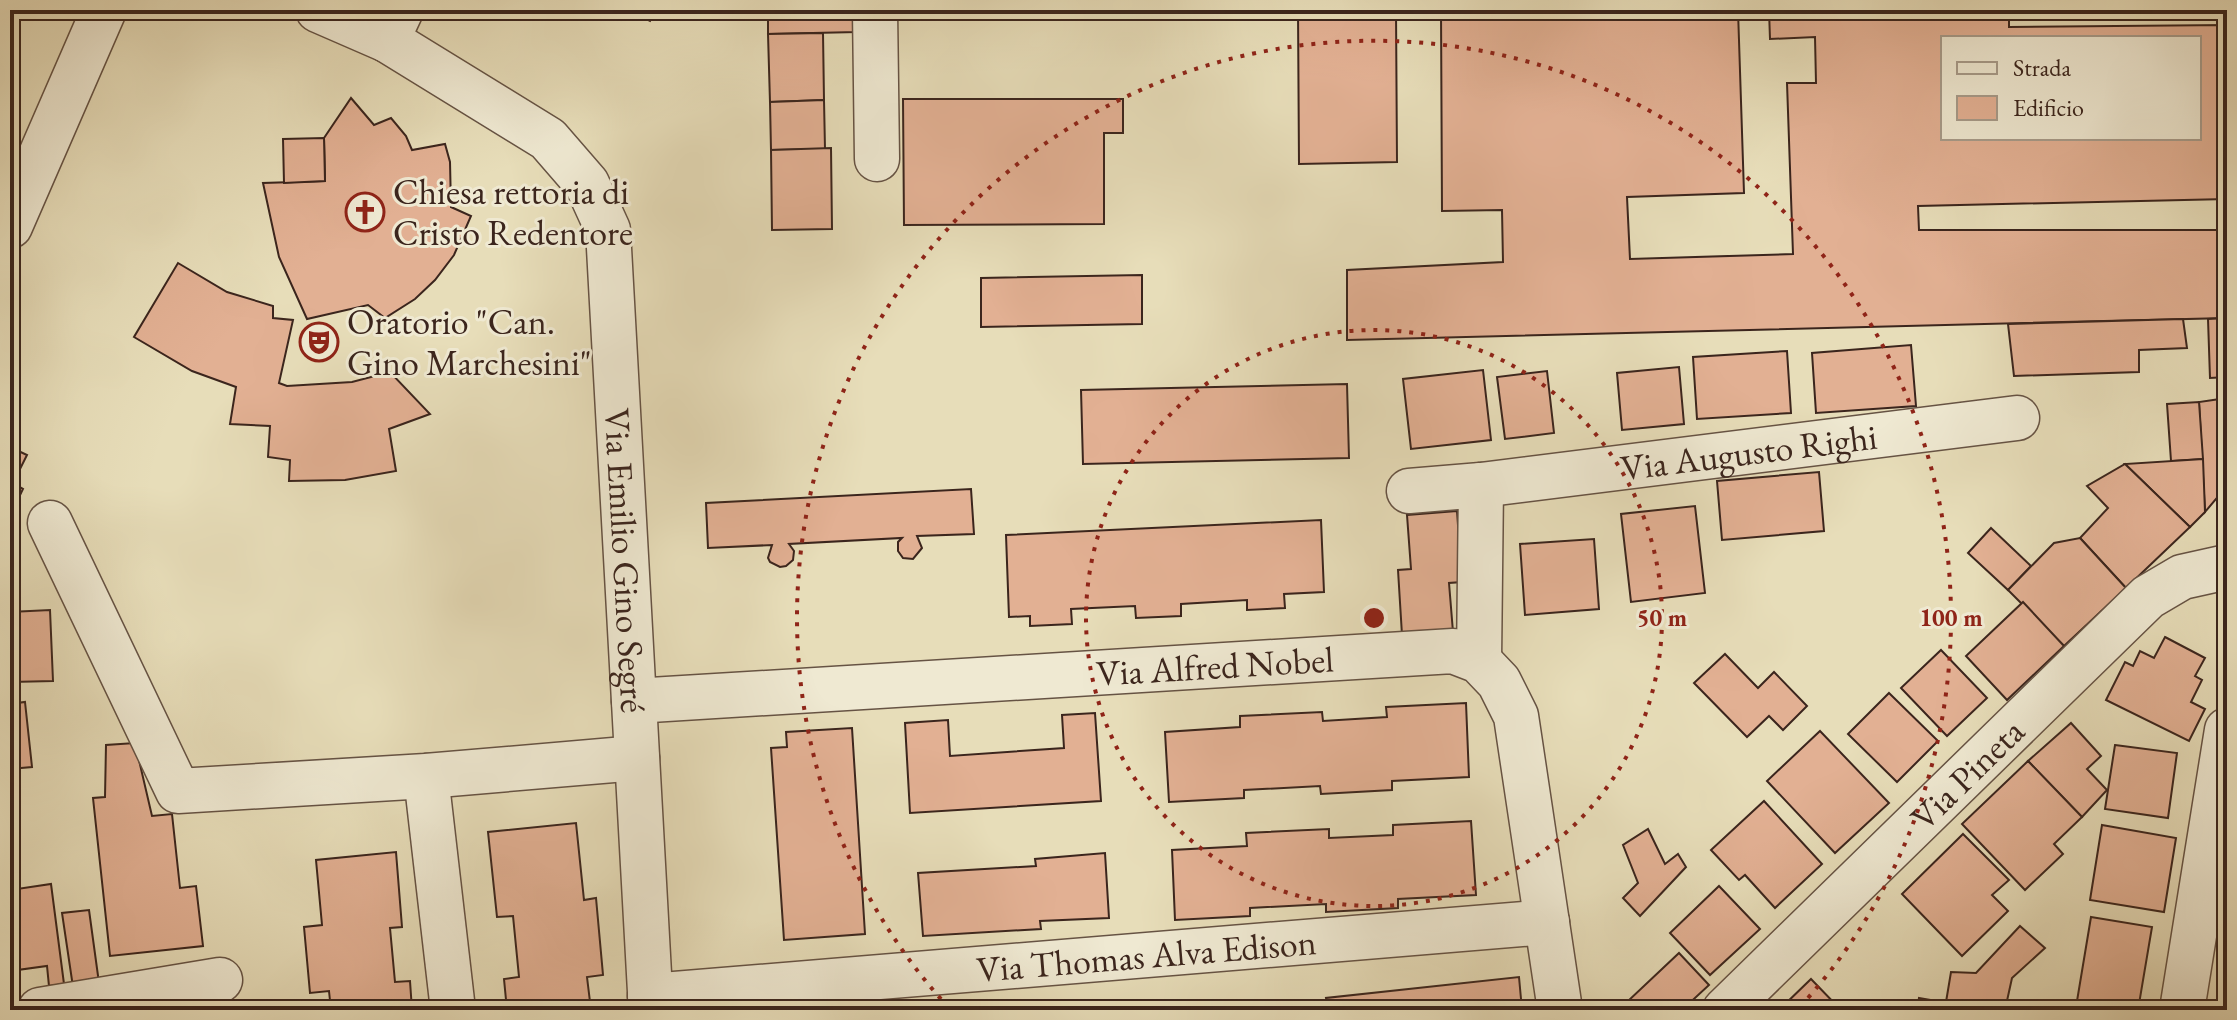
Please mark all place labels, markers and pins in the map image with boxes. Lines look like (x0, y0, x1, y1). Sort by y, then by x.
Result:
place label: Chiesa rettoria di Cristo Redentore (393, 168, 633, 256)
church icon: Chiesa rettoria di Cristo Redentore (344, 191, 386, 233)
place label: Oratorio "Can. Gino Marchesini" (347, 298, 592, 386)
theatre icon: Oratorio "Can. Gino Marchesini" (298, 321, 340, 363)
centre of rings (1360, 604, 1388, 632)

